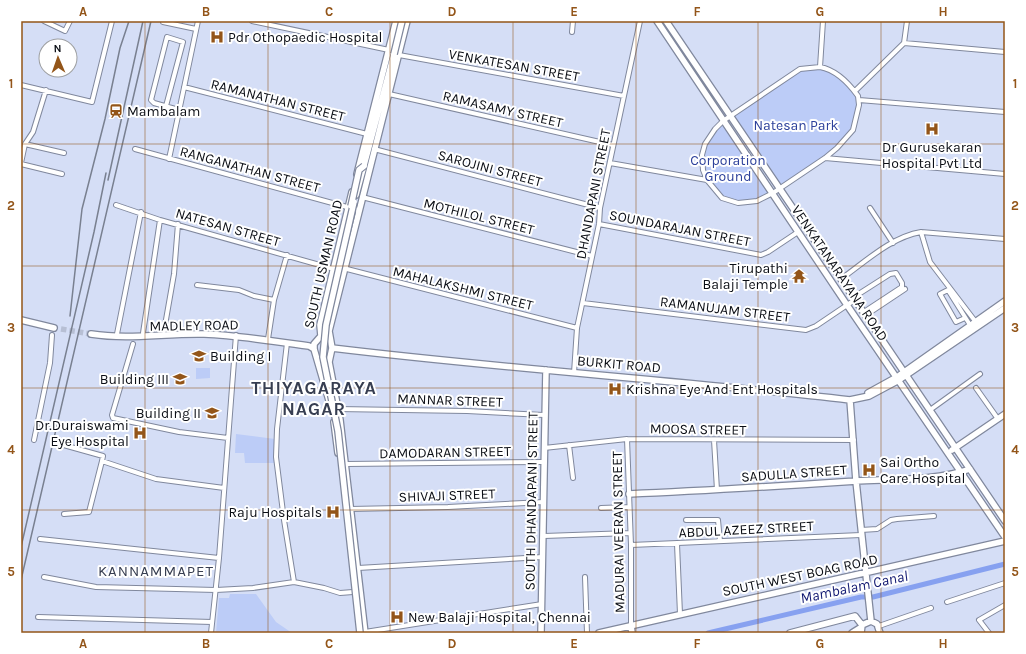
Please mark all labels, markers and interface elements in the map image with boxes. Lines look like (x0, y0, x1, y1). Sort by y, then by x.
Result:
text: A (79, 4, 87, 19)
text: B (202, 4, 210, 19)
text: C (325, 4, 333, 19)
text: D (448, 4, 457, 19)
text: E (570, 4, 578, 19)
text: F (693, 4, 701, 19)
text: G (816, 4, 824, 19)
text: H (938, 4, 948, 19)
hospital icon: Pdr Othopaedic Hospital (209, 29, 225, 45)
place label: Pdr Othopaedic Hospital (228, 29, 383, 46)
north arrow (38, 38, 78, 78)
text: N (53, 42, 62, 55)
street label: VENKATESAN STREET (447, 46, 581, 85)
text: 1 (9, 76, 13, 91)
street label: RAMANATHAN STREET (209, 76, 347, 125)
text: 1 (1013, 76, 1017, 91)
street label: RAMASAMY STREET (441, 87, 565, 132)
station icon: Mambalam (108, 103, 124, 119)
place label: Mambalam (127, 103, 200, 120)
park label: Natesan Park (754, 117, 839, 134)
hospital icon: Dr Gurusekaran Hospital Pvt Ltd (924, 121, 940, 137)
street label: DHANDAPANI STREET (573, 128, 614, 261)
place label: Dr Gurusekaran Hospital Pvt Ltd (882, 139, 982, 172)
street label: RANGANATHAN STREET (178, 143, 322, 196)
street label: SAROJINI STREET (436, 146, 544, 191)
park label: Corporation Ground (690, 152, 766, 185)
street label: MOTHILOL STREET (422, 195, 536, 238)
text: 2 (7, 198, 15, 213)
street label: SOUTH USMAN ROAD (300, 198, 347, 330)
text: 2 (1011, 198, 1019, 213)
street label: VENKATANARAYANA ROAD (788, 202, 891, 344)
street label: NATESAN STREET (174, 204, 282, 251)
street label: SOUNDARAJAN STREET (608, 206, 752, 251)
place label: Tirupathi Balaji Temple (703, 260, 788, 293)
street label: MAHALAKSHMI STREET (391, 263, 535, 314)
temple icon: Tirupathi Balaji Temple (791, 268, 807, 284)
street label: RAMANUJAM STREET (659, 293, 791, 326)
street label: MADLEY ROAD (149, 316, 239, 335)
text: 3 (7, 320, 15, 335)
text: 3 (1011, 320, 1019, 335)
school or university icon: Building I (191, 348, 207, 364)
place label: Building I (210, 348, 271, 365)
street label: BURKIT ROAD (576, 352, 662, 377)
place label: Building III (100, 371, 169, 388)
school or university icon: Building III (172, 371, 188, 387)
district label: THIYAGARAYA NAGAR (251, 377, 377, 420)
hospital icon: Krishna Eye And Ent Hospitals (607, 381, 623, 397)
place label: Krishna Eye And Ent Hospitals (626, 381, 818, 398)
street label: MANNAR STREET (397, 390, 503, 411)
place label: Building II (136, 405, 201, 422)
school or university icon: Building II (204, 405, 220, 421)
street label: SOUTH DHANDAPANI STREET (521, 412, 542, 590)
place label: Dr.Duraiswami Eye Hospital (35, 417, 129, 450)
street label: MOOSA STREET (650, 420, 746, 439)
hospital icon: Dr.Duraiswami Eye Hospital (132, 425, 148, 441)
text: 4 (7, 442, 15, 457)
text: 4 (1011, 442, 1019, 457)
street label: DAMODARAN STREET (379, 443, 511, 462)
street label: MADURAI VEERAN STREET (609, 451, 628, 613)
place label: Sai Ortho Care Hospital (880, 454, 965, 487)
street label: SADULLA STREET (741, 461, 848, 486)
hospital icon: Sai Ortho Care Hospital (861, 462, 877, 478)
street label: SHIVAJI STREET (398, 485, 496, 506)
place label: Raju Hospitals (229, 504, 322, 521)
hospital icon: Raju Hospitals (325, 504, 341, 520)
street label: ABDUL AZEEZ STREET (678, 517, 814, 542)
street label: SOUTH WEST BOAG ROAD (721, 551, 879, 600)
district label: KANNAMMAPET (98, 562, 214, 580)
text: 5 (7, 564, 15, 579)
text: 5 (1011, 564, 1019, 579)
water label: Mambalam Canal (799, 567, 910, 607)
hospital icon: New Balaji Hospital, Chennai (389, 609, 405, 625)
place label: New Balaji Hospital, Chennai (408, 609, 591, 626)
text: A (79, 636, 87, 651)
text: B (202, 636, 210, 651)
text: C (325, 636, 333, 651)
text: D (448, 636, 457, 651)
text: E (570, 636, 578, 651)
text: F (693, 636, 701, 651)
text: G (816, 636, 824, 651)
text: H (938, 636, 948, 651)

